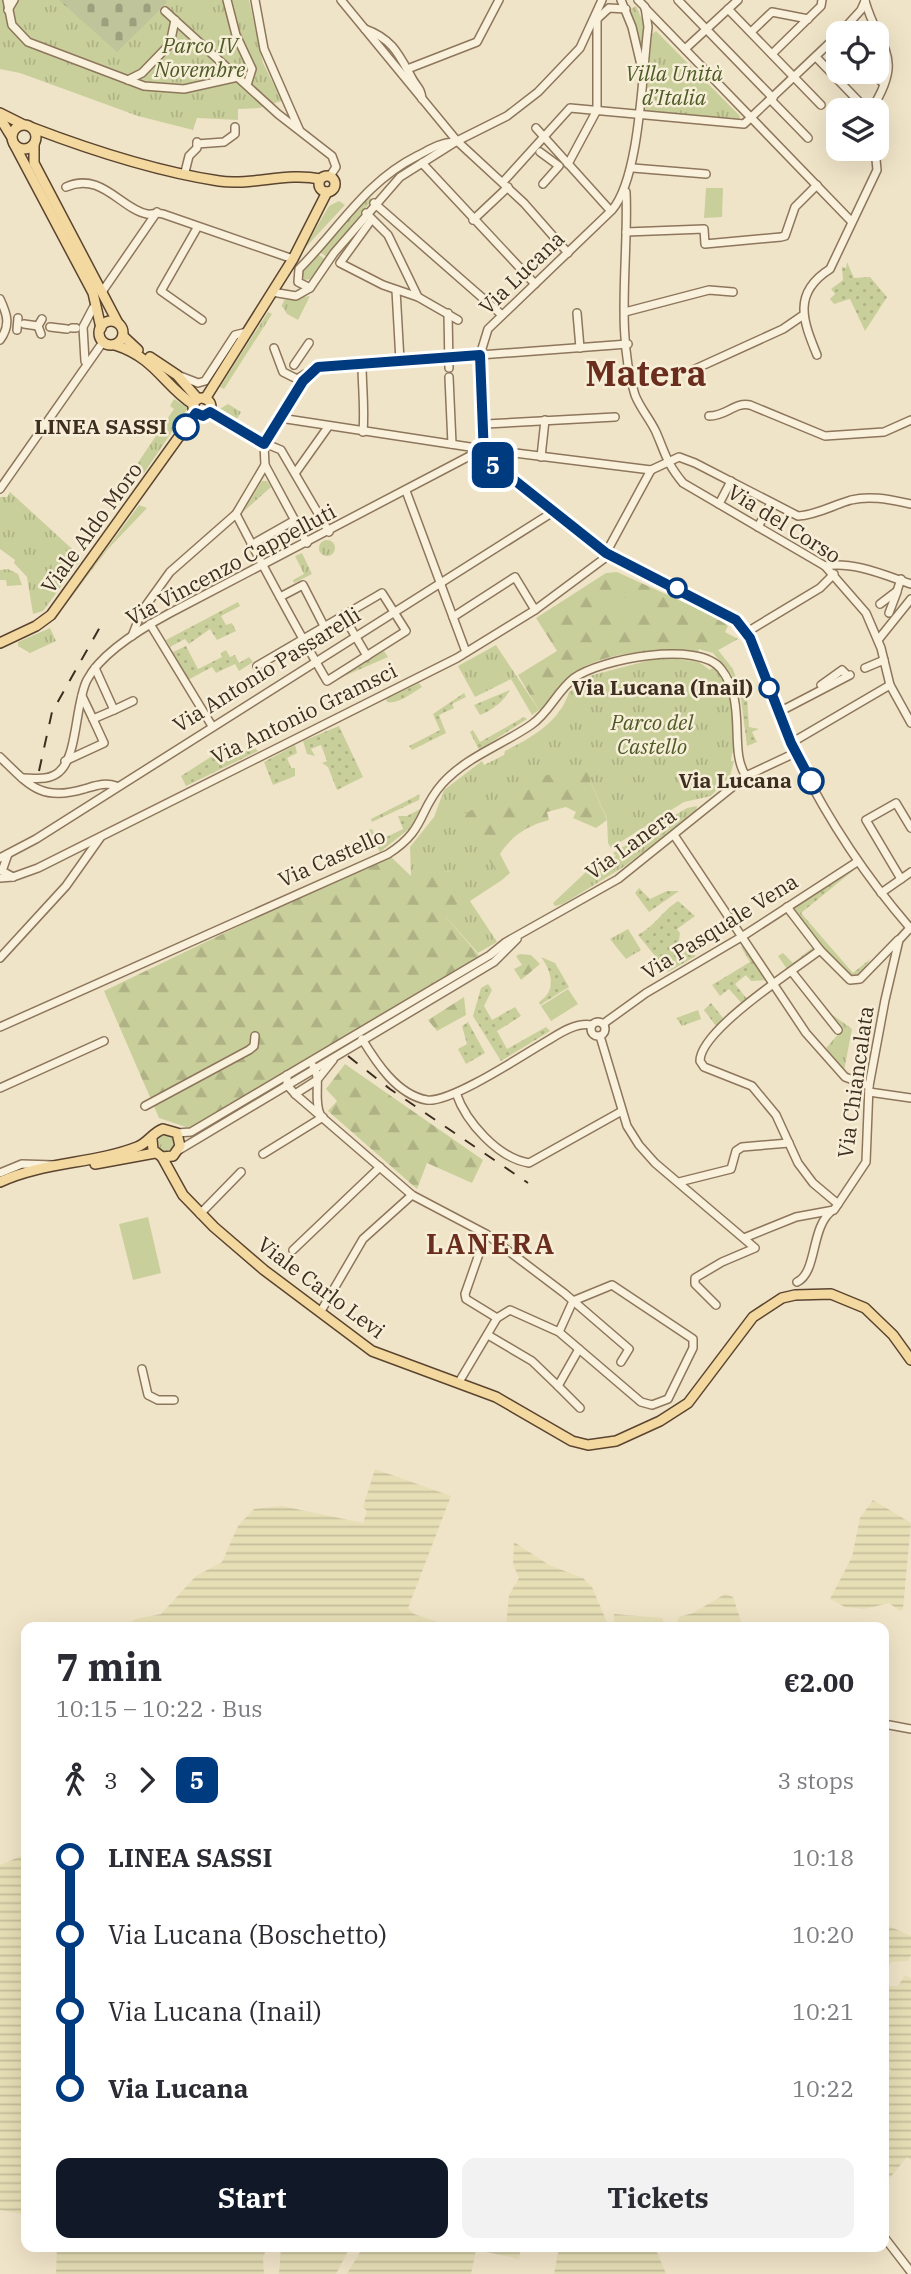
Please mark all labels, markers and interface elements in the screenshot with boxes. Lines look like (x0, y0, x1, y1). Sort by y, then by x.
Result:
map controls (826, 21, 889, 161)
button: locate (826, 21, 889, 84)
park label: Parco IV Novembre (154, 31, 246, 83)
park label: Villa Unità d’Italia (625, 59, 723, 111)
button: layers (826, 98, 889, 161)
street label: Via Lucana (472, 224, 570, 320)
district label: Matera (585, 350, 707, 396)
place label: LINEA SASSI (34, 412, 167, 440)
marker: LINEA SASSI (173, 414, 199, 440)
line badge: 5 (470, 442, 516, 488)
text: 5 (486, 449, 500, 481)
street label: Viale Aldo Moro (34, 456, 148, 598)
street label: Via del Corso (723, 477, 846, 569)
street label: Via Vincenzo Cappelluti (121, 497, 341, 631)
unlabelled marker (667, 578, 687, 598)
street label: Via Antonio Passarelli (167, 600, 366, 738)
street label: Via Antonio Gramsci (206, 656, 401, 770)
place label: Via Lucana (Inail) (572, 673, 753, 701)
marker: Via Lucana (Inail) (759, 678, 779, 698)
park label: Parco del Castello (610, 708, 694, 760)
place label: Via Lucana (678, 766, 792, 794)
marker: Via Lucana (798, 768, 824, 794)
street label: Via Lanera (579, 801, 681, 886)
street label: Via Castello (274, 821, 390, 893)
street label: Via Pasquale Vena (636, 867, 803, 986)
street label: Via Chiancalata (830, 1004, 880, 1160)
district label: LANERA (426, 1225, 556, 1262)
street label: Viale Carlo Levi (252, 1230, 391, 1344)
text: 7 min (56, 1642, 162, 1691)
text: €2.00 (784, 1665, 854, 1699)
text: 10:15 – 10:22 · Bus (56, 1693, 263, 1723)
icon: walk (56, 1761, 94, 1799)
icon: forward (128, 1761, 166, 1799)
text: 5 (190, 1764, 204, 1796)
text: 3 (104, 1765, 118, 1795)
text: 3 stops (777, 1765, 854, 1795)
text: LINEA SASSI (108, 1840, 272, 1874)
text: 10:18 (792, 1842, 854, 1872)
text: Via Lucana (Boschetto) (108, 1917, 387, 1951)
text: 10:20 (792, 1919, 854, 1949)
text: Via Lucana (Inail) (108, 1994, 322, 2028)
text: 10:21 (792, 1996, 854, 2026)
text: Via Lucana (108, 2071, 249, 2105)
text: 10:22 (792, 2073, 854, 2103)
button: Start (56, 2158, 448, 2238)
button: Tickets (462, 2158, 854, 2238)

